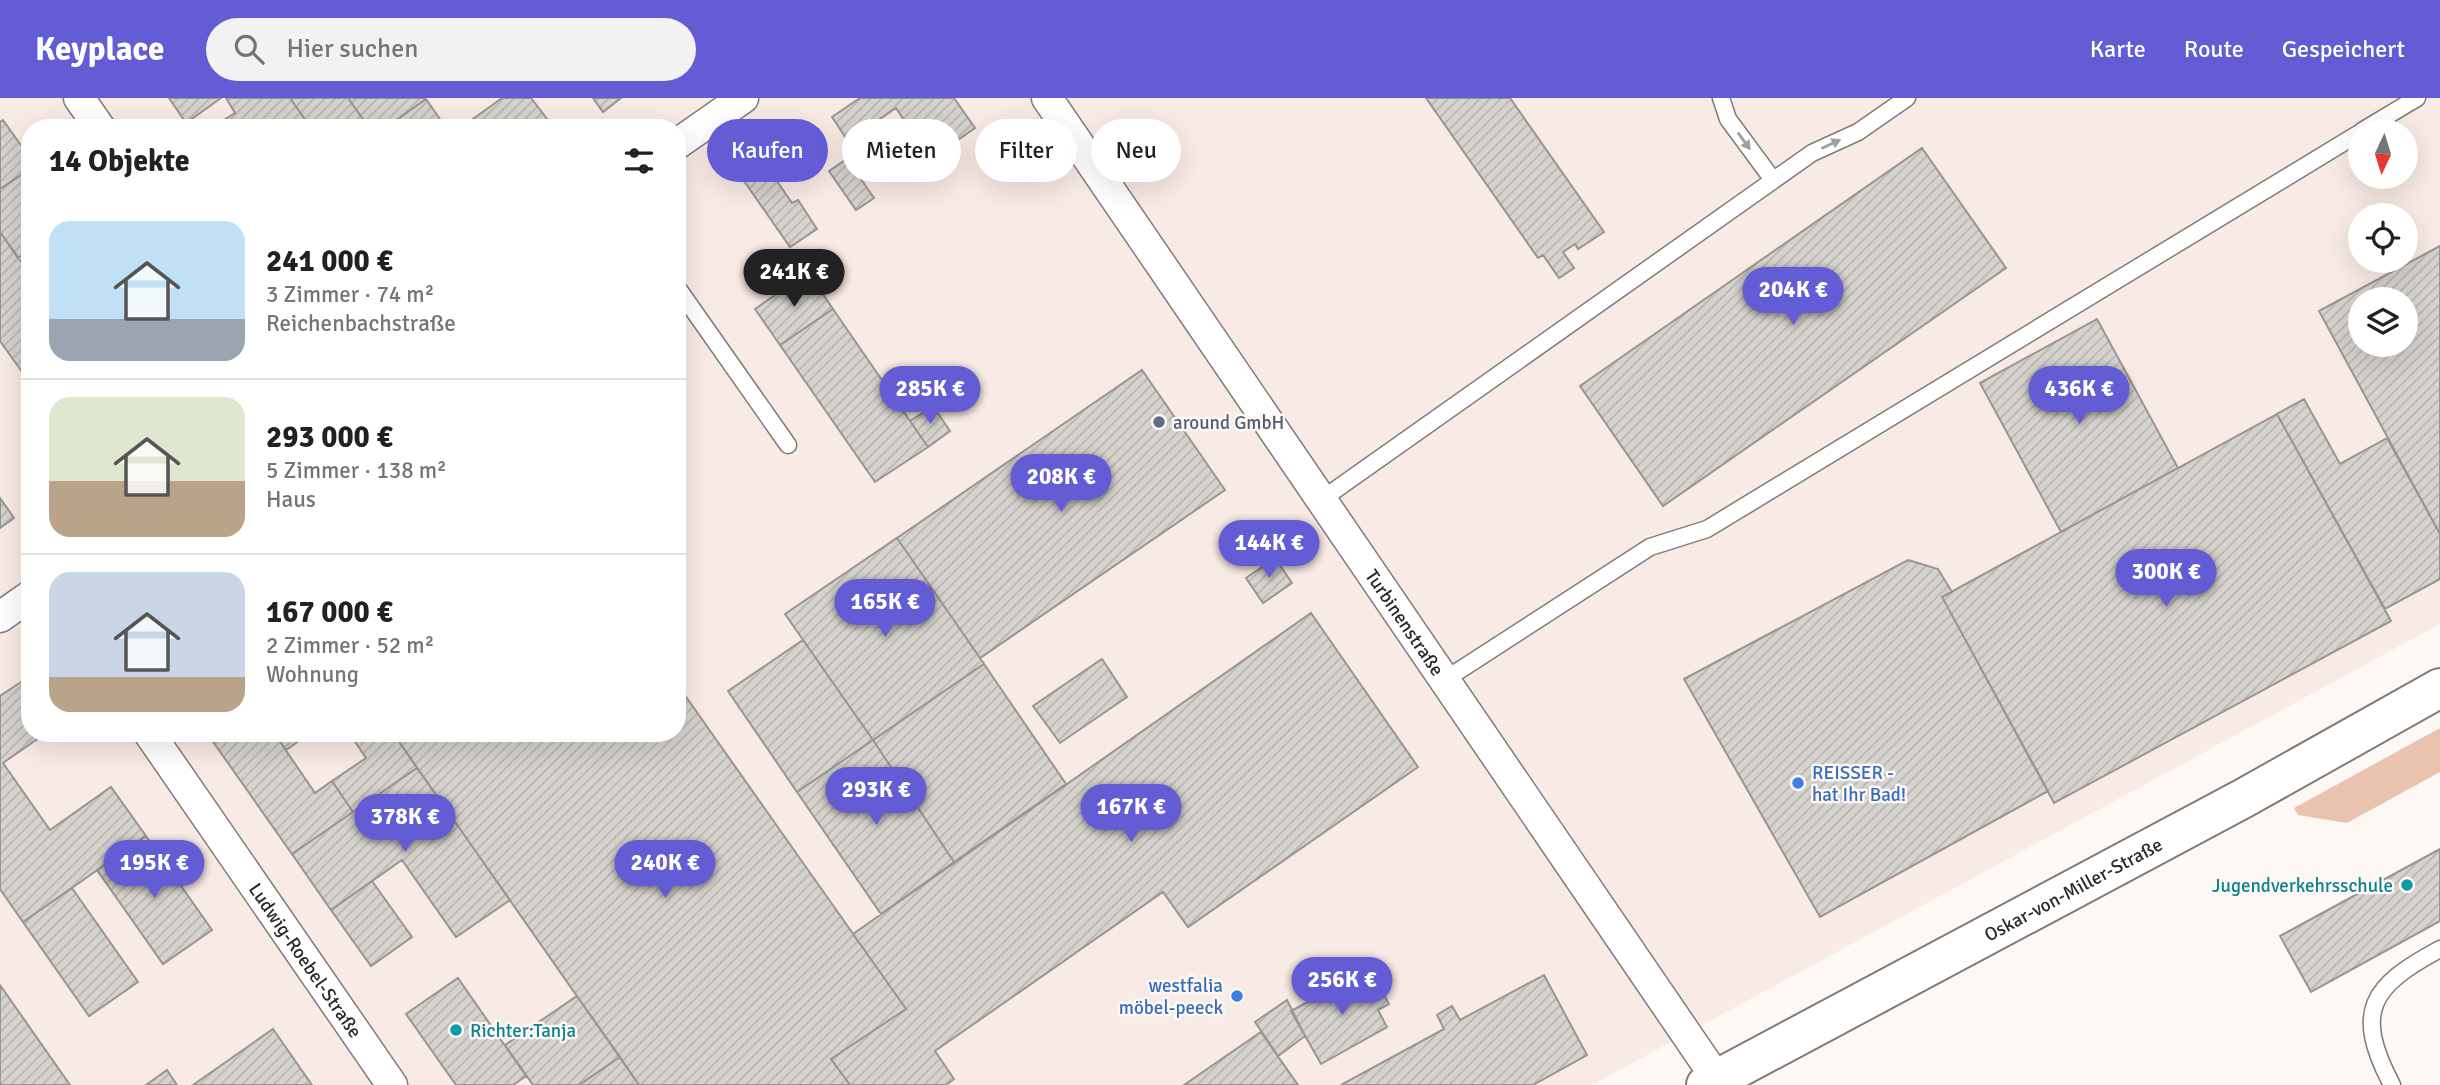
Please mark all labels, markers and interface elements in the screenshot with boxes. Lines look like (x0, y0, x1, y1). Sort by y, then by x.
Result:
search box (206, 18, 696, 81)
text: Keyplace (35, 29, 164, 70)
icon: search (230, 30, 268, 68)
text: Hier suchen (286, 33, 418, 65)
text: Karte (2090, 34, 2146, 64)
text: Route (2184, 34, 2244, 64)
text: Gespeichert (2282, 34, 2405, 64)
chip: Kaufen (707, 119, 828, 182)
chip: Mieten (842, 119, 961, 182)
chip: Filter (975, 119, 1077, 182)
chip: Neu (1091, 119, 1181, 182)
north arrow (2348, 119, 2418, 189)
map controls (2348, 119, 2418, 357)
one-way arrow (1737, 132, 1751, 150)
one-way arrow (1821, 139, 1841, 150)
icon: filters (620, 142, 658, 180)
text: 14 Objekte (49, 143, 190, 180)
button: locate (2348, 203, 2418, 273)
text: 241 000 € (266, 243, 393, 280)
icon: home (105, 249, 189, 333)
pin: 241K € (737, 250, 851, 309)
text: 241K € (759, 257, 829, 286)
pin: 204K € (1736, 268, 1850, 327)
text: 204K € (1758, 275, 1828, 304)
text: 3 Zimmer · 74 m² (266, 280, 434, 309)
button: layers (2348, 287, 2418, 357)
text: Reichenbachstraße (266, 309, 456, 338)
pin: 285K € (873, 366, 987, 426)
pin: 436K € (2022, 366, 2136, 426)
text: 285K € (895, 374, 965, 403)
text: 436K € (2044, 374, 2114, 403)
place label: around GmbH (1173, 411, 1284, 435)
marker: around GmbH (1151, 414, 1167, 430)
text: 293 000 € (266, 419, 393, 456)
icon: home (105, 425, 189, 509)
pin: 208K € (1004, 454, 1118, 514)
text: 5 Zimmer · 138 m² (266, 456, 447, 485)
text: 208K € (1026, 462, 1096, 491)
text: Haus (266, 485, 316, 514)
pin: 144K € (1212, 520, 1326, 580)
text: 144K € (1234, 528, 1304, 557)
pin: 300K € (2109, 550, 2223, 609)
text: 300K € (2131, 557, 2201, 586)
street label: Turbinenstraße (1360, 565, 1449, 681)
pin: 165K € (828, 580, 942, 639)
text: 165K € (850, 587, 920, 616)
text: 167 000 € (266, 594, 393, 631)
icon: home (105, 600, 189, 684)
text: 2 Zimmer · 52 m² (266, 631, 434, 660)
text: Wohnung (266, 660, 359, 689)
place label: REISSER - hat Ihr Bad! (1812, 761, 1906, 807)
pin: 293K € (819, 768, 933, 827)
text: 293K € (841, 775, 911, 804)
marker: REISSER - hat Ihr Bad! (1790, 775, 1806, 791)
pin: 167K € (1074, 784, 1188, 844)
text: 167K € (1096, 792, 1166, 821)
pin: 378K € (348, 794, 462, 854)
text: 378K € (370, 802, 440, 831)
street label: Oskar-von-Miller-Straße (1980, 833, 2167, 947)
pin: 195K € (97, 840, 211, 900)
pin: 240K € (608, 840, 722, 900)
text: 195K € (119, 848, 189, 877)
text: 240K € (630, 848, 700, 877)
place label: Jugendverkehrsschule (2212, 874, 2393, 898)
marker: Jugendverkehrsschule (2399, 877, 2415, 893)
street label: Ludwig-Roebel-Straße (243, 879, 367, 1043)
pin: 256K € (1285, 958, 1399, 1017)
text: 256K € (1307, 965, 1377, 994)
place label: westfalia möbel-peeck (1119, 974, 1223, 1020)
marker: westfalia möbel-peeck (1229, 988, 1245, 1004)
place label: Richter:Tanja (470, 1019, 576, 1043)
marker: Richter:Tanja (448, 1022, 464, 1038)

